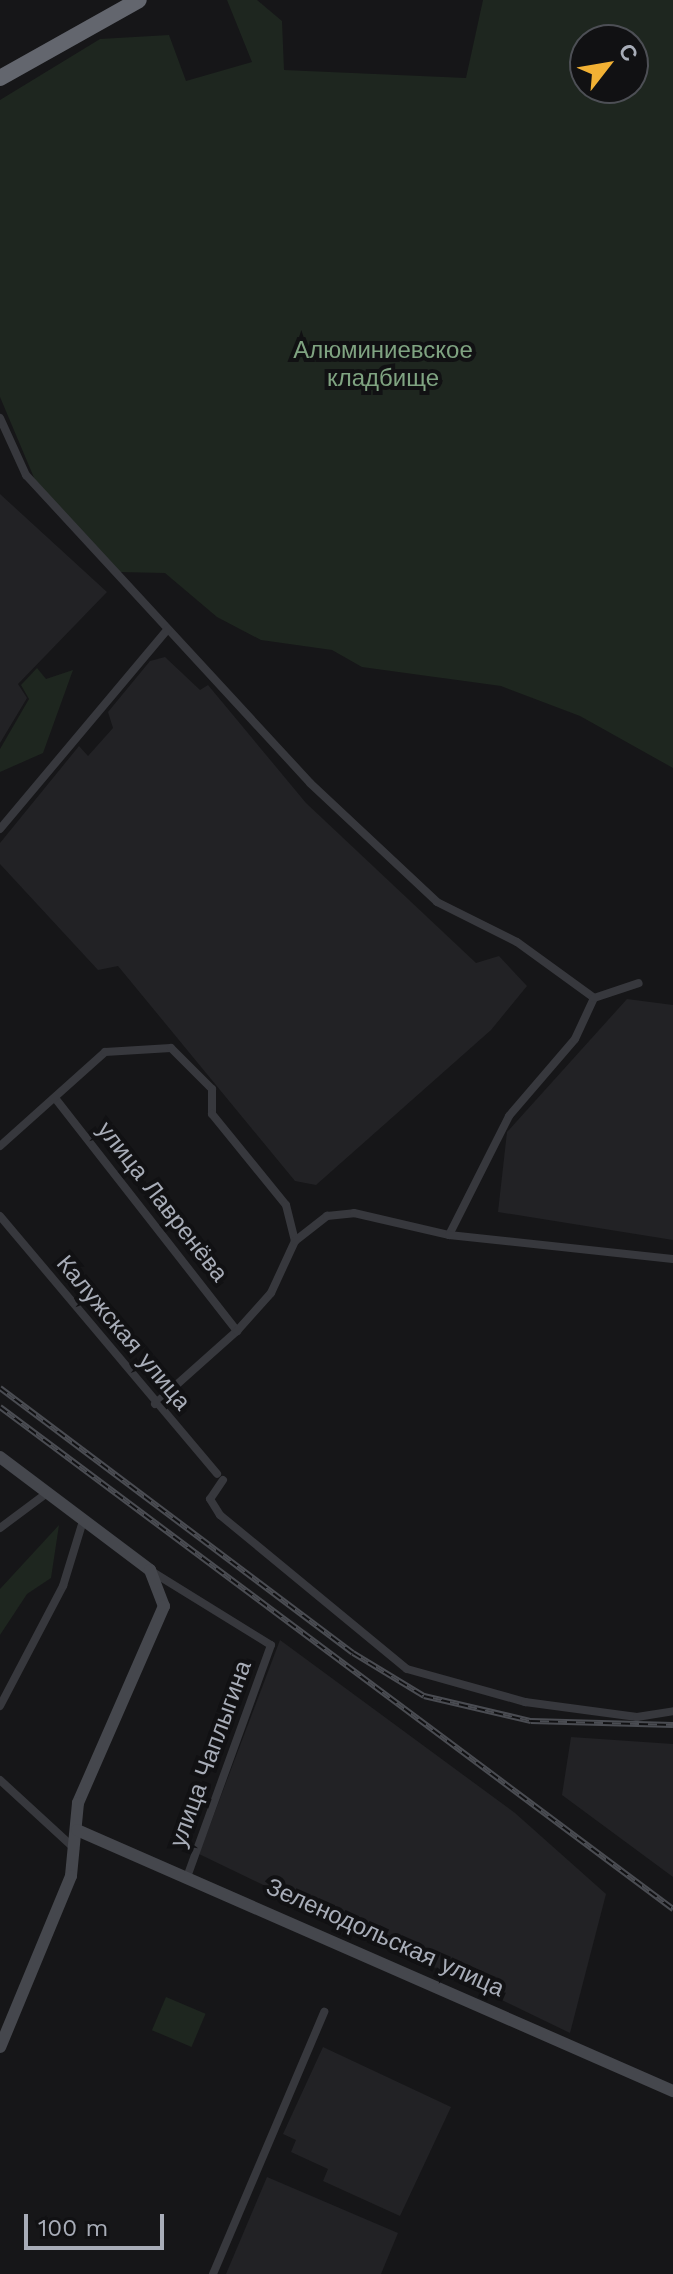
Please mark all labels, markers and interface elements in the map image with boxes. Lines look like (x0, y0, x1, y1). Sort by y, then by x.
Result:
north arrow (569, 24, 649, 104)
text: С (613, 39, 643, 66)
park label: Алюминиевское кладбище (293, 337, 473, 393)
street label: улица Лавренёва (91, 1116, 233, 1288)
street label: Калужская улица (50, 1250, 196, 1416)
street label: улица Чаплыгина (164, 1657, 258, 1851)
street label: Зеленодольская улица (262, 1873, 508, 2003)
scale bar (28, 2198, 168, 2248)
text: 100 m (38, 2214, 108, 2242)

